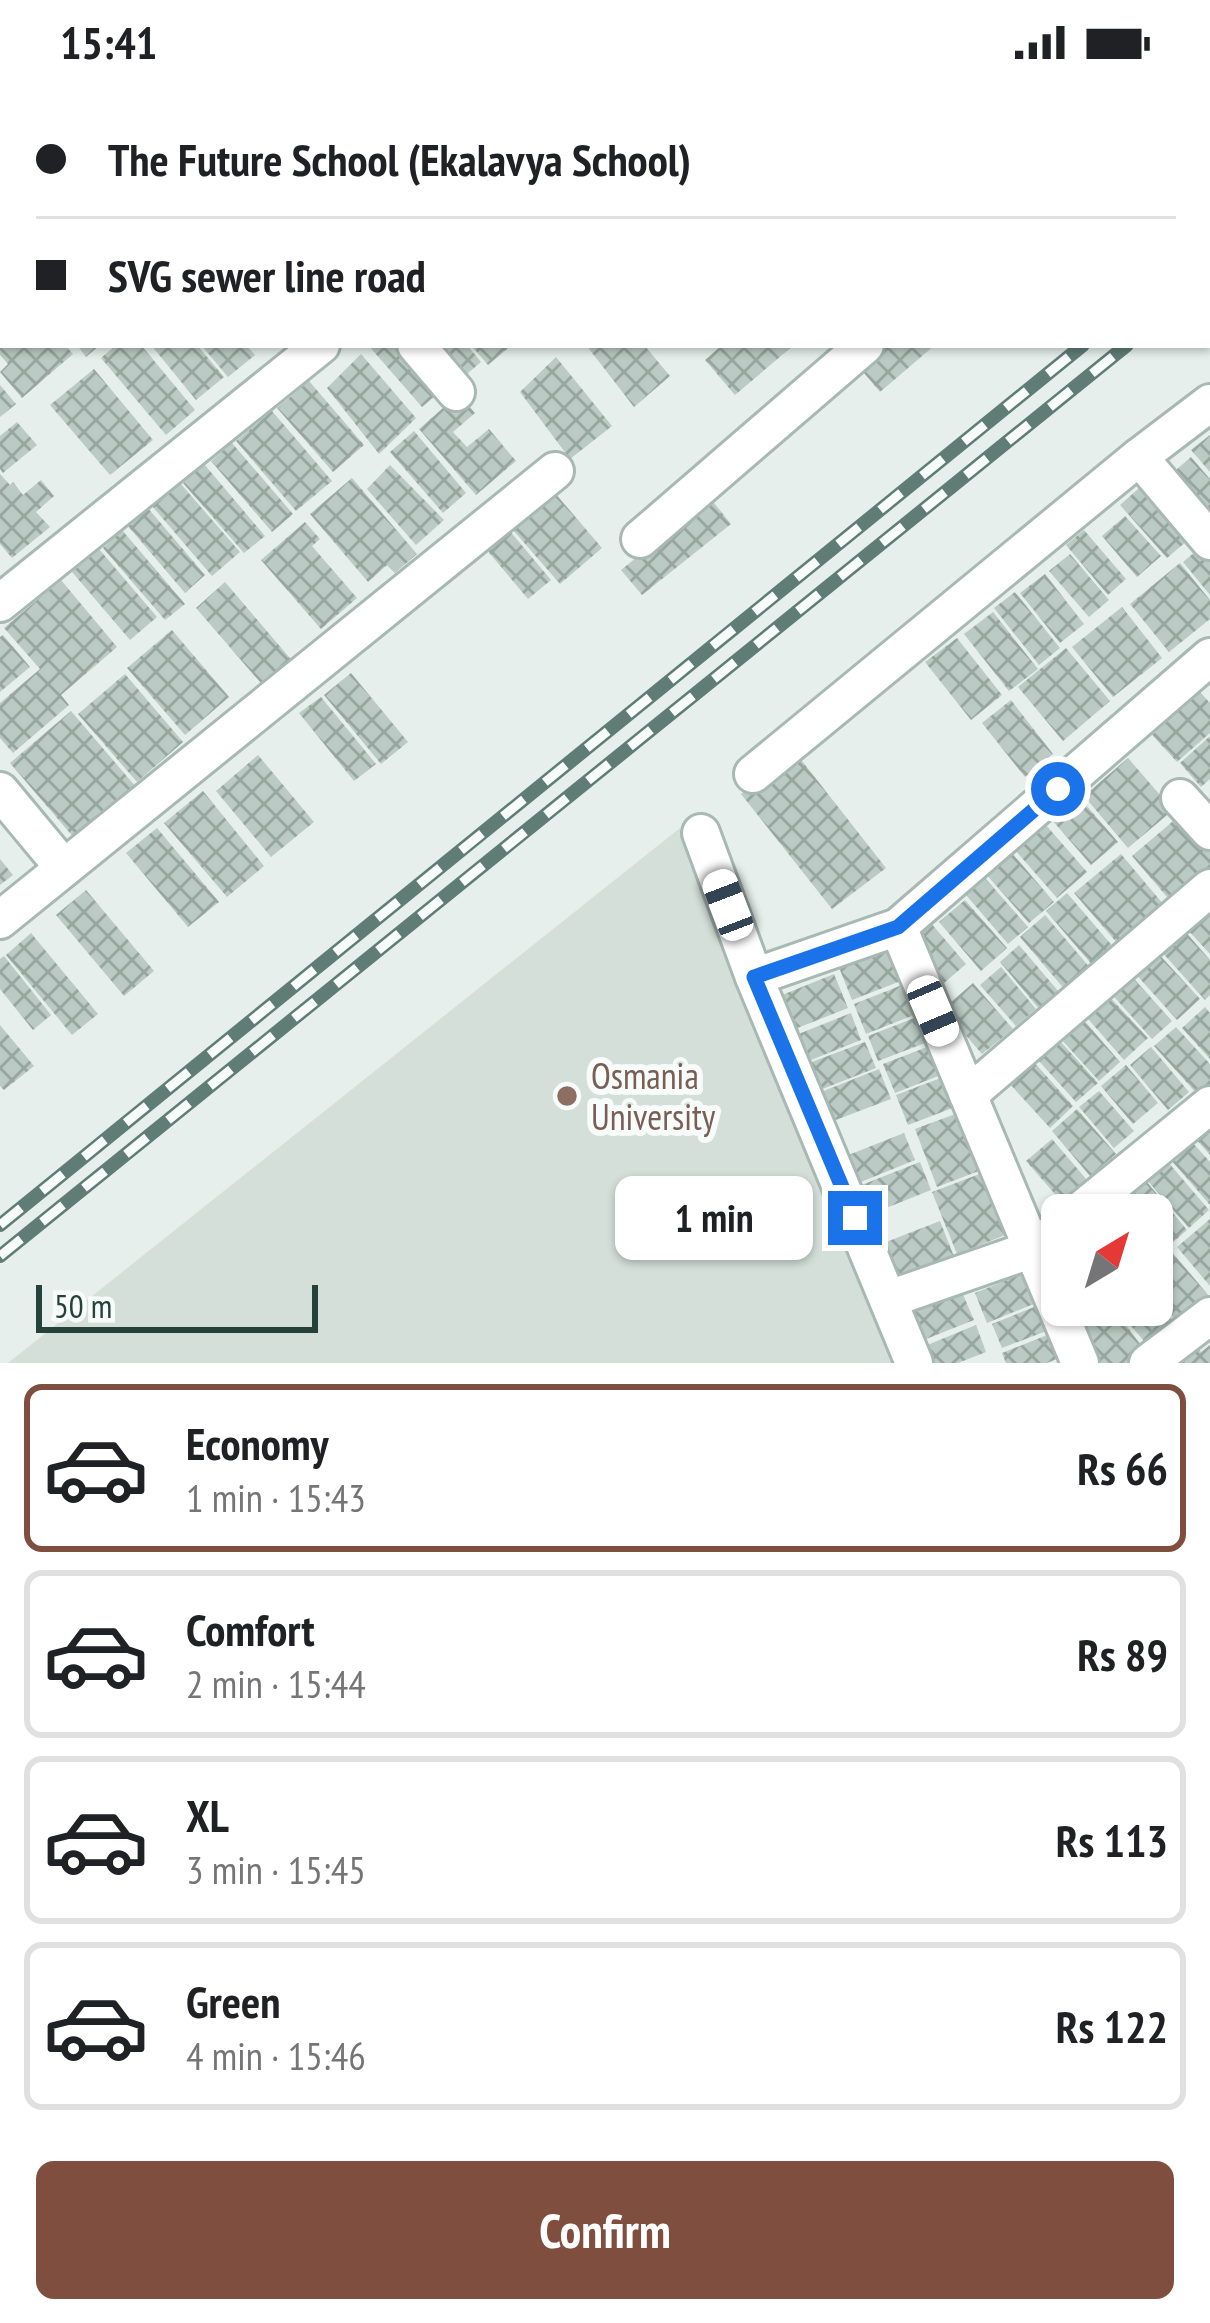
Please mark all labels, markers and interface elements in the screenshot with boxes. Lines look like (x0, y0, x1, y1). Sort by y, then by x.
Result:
text: 15:41 (60, 13, 157, 71)
text: The Future School (Ekalavya School) (108, 130, 691, 188)
text: SVG sewer line road (108, 246, 426, 304)
route start (1031, 762, 1085, 816)
car (698, 865, 758, 945)
car (902, 971, 964, 1051)
place label: Osmania University (591, 1052, 716, 1140)
marker: Osmania University (554, 1083, 580, 1109)
callout: 1 min (615, 1176, 813, 1260)
route end (828, 1191, 882, 1245)
text: 1 min (675, 1192, 753, 1243)
north arrow (1041, 1194, 1173, 1326)
map controls (1041, 1194, 1173, 1326)
scale bar (36, 1279, 318, 1332)
text: 50 m (54, 1284, 112, 1327)
icon: car (42, 1414, 150, 1522)
text: Economy (186, 1414, 329, 1472)
text: Rs 66 (1077, 1439, 1168, 1497)
text: 1 min · 15:43 (186, 1472, 366, 1523)
icon: car (42, 1600, 150, 1708)
text: Comfort (186, 1600, 315, 1658)
text: Rs 89 (1077, 1625, 1168, 1683)
text: 2 min · 15:44 (186, 1658, 366, 1709)
icon: car (42, 1786, 150, 1894)
text: XL (186, 1786, 229, 1844)
text: Rs 113 (1056, 1811, 1168, 1869)
text: 3 min · 15:45 (186, 1844, 366, 1895)
icon: car (42, 1972, 150, 2080)
text: Green (186, 1972, 281, 2030)
text: Rs 122 (1056, 1997, 1168, 2055)
text: 4 min · 15:46 (186, 2030, 366, 2081)
button: Confirm (36, 2161, 1174, 2299)

